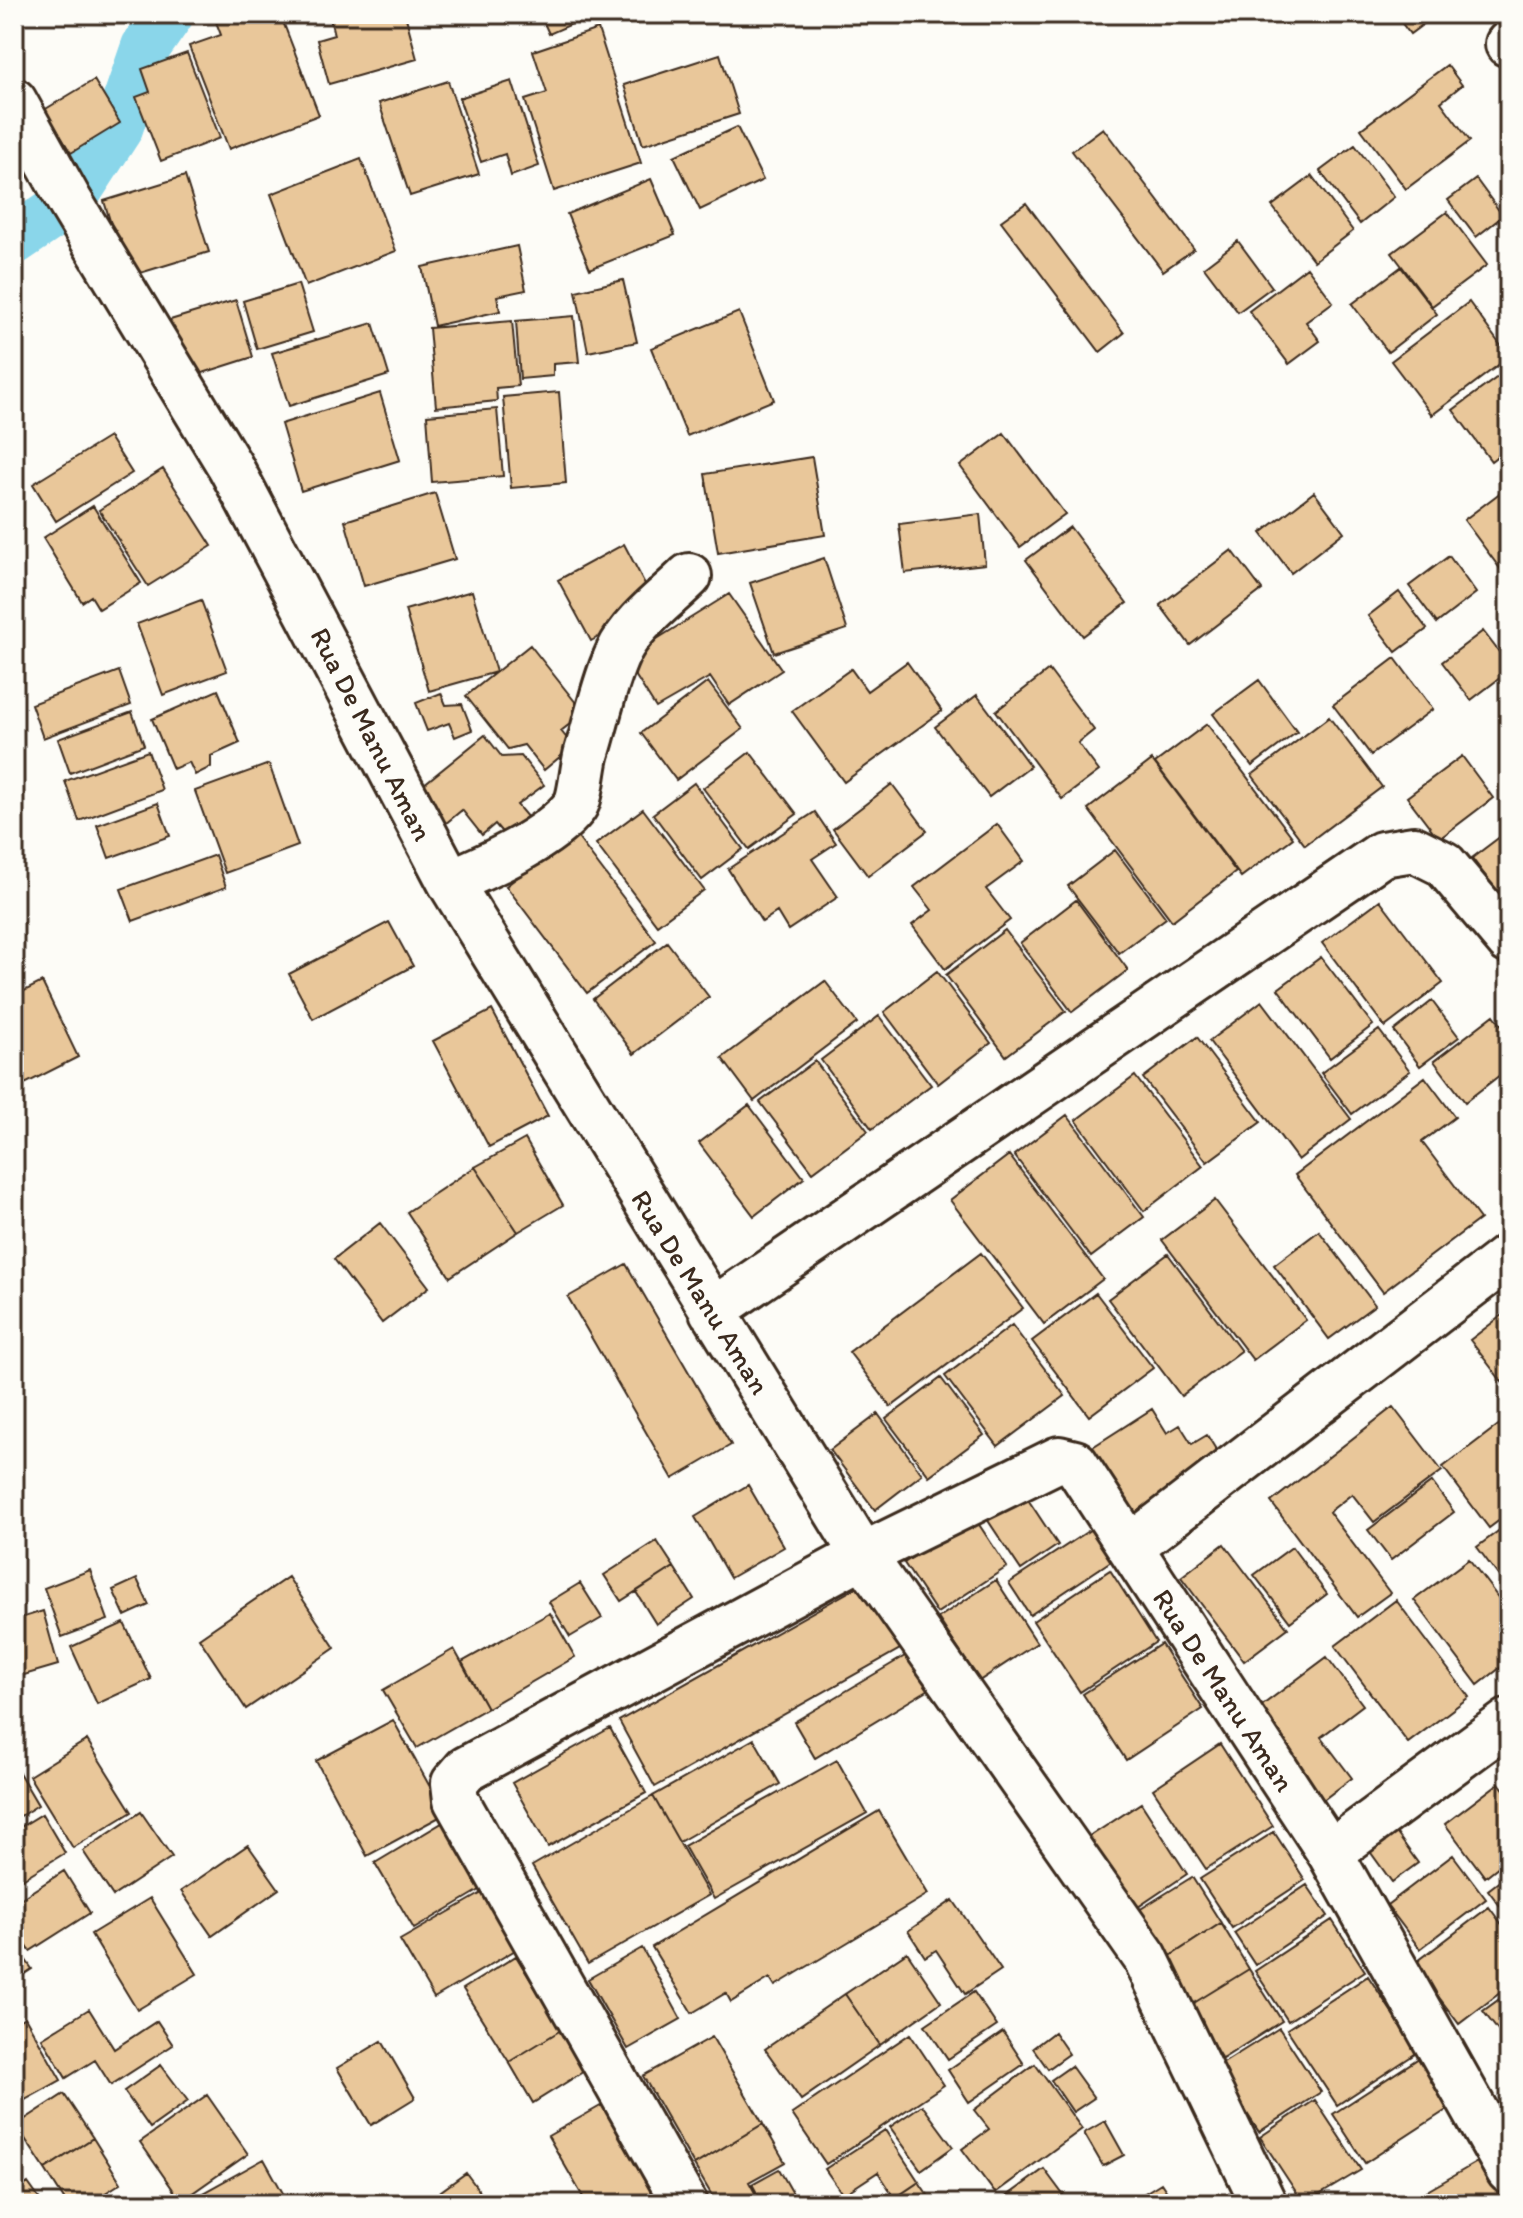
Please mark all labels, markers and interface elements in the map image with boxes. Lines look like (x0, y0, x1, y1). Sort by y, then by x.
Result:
street label: Rua De Manu Aman (304, 622, 440, 846)
street label: Rua De Manu Aman (624, 1183, 778, 1401)
street label: Rua De Manu Aman (1146, 1582, 1302, 1798)

